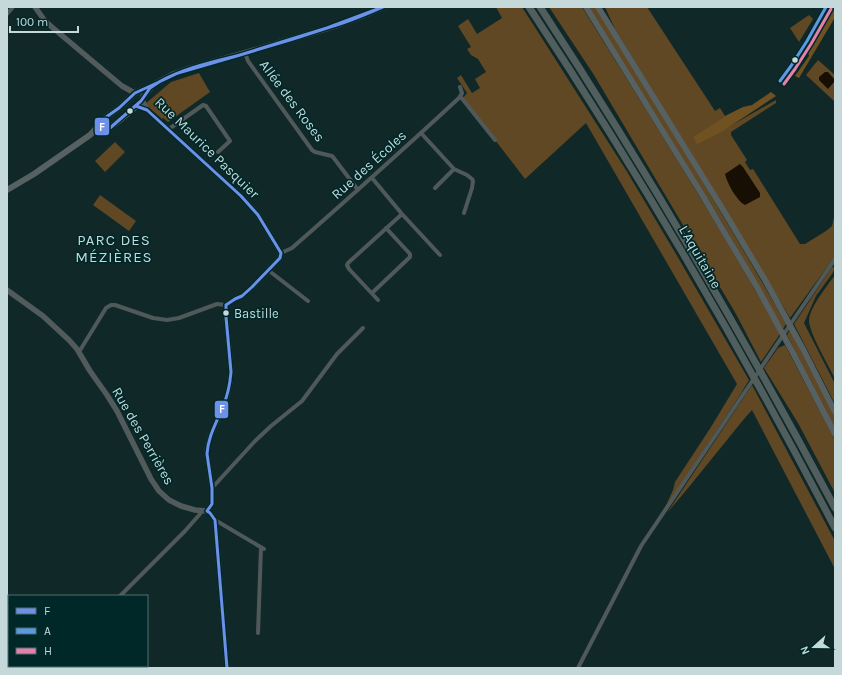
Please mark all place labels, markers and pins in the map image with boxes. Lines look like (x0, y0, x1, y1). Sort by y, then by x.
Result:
unlabelled marker (790, 55, 800, 65)
unlabelled marker (125, 106, 135, 116)
place label: Bastille (234, 306, 279, 321)
marker: Bastille (221, 308, 231, 318)

